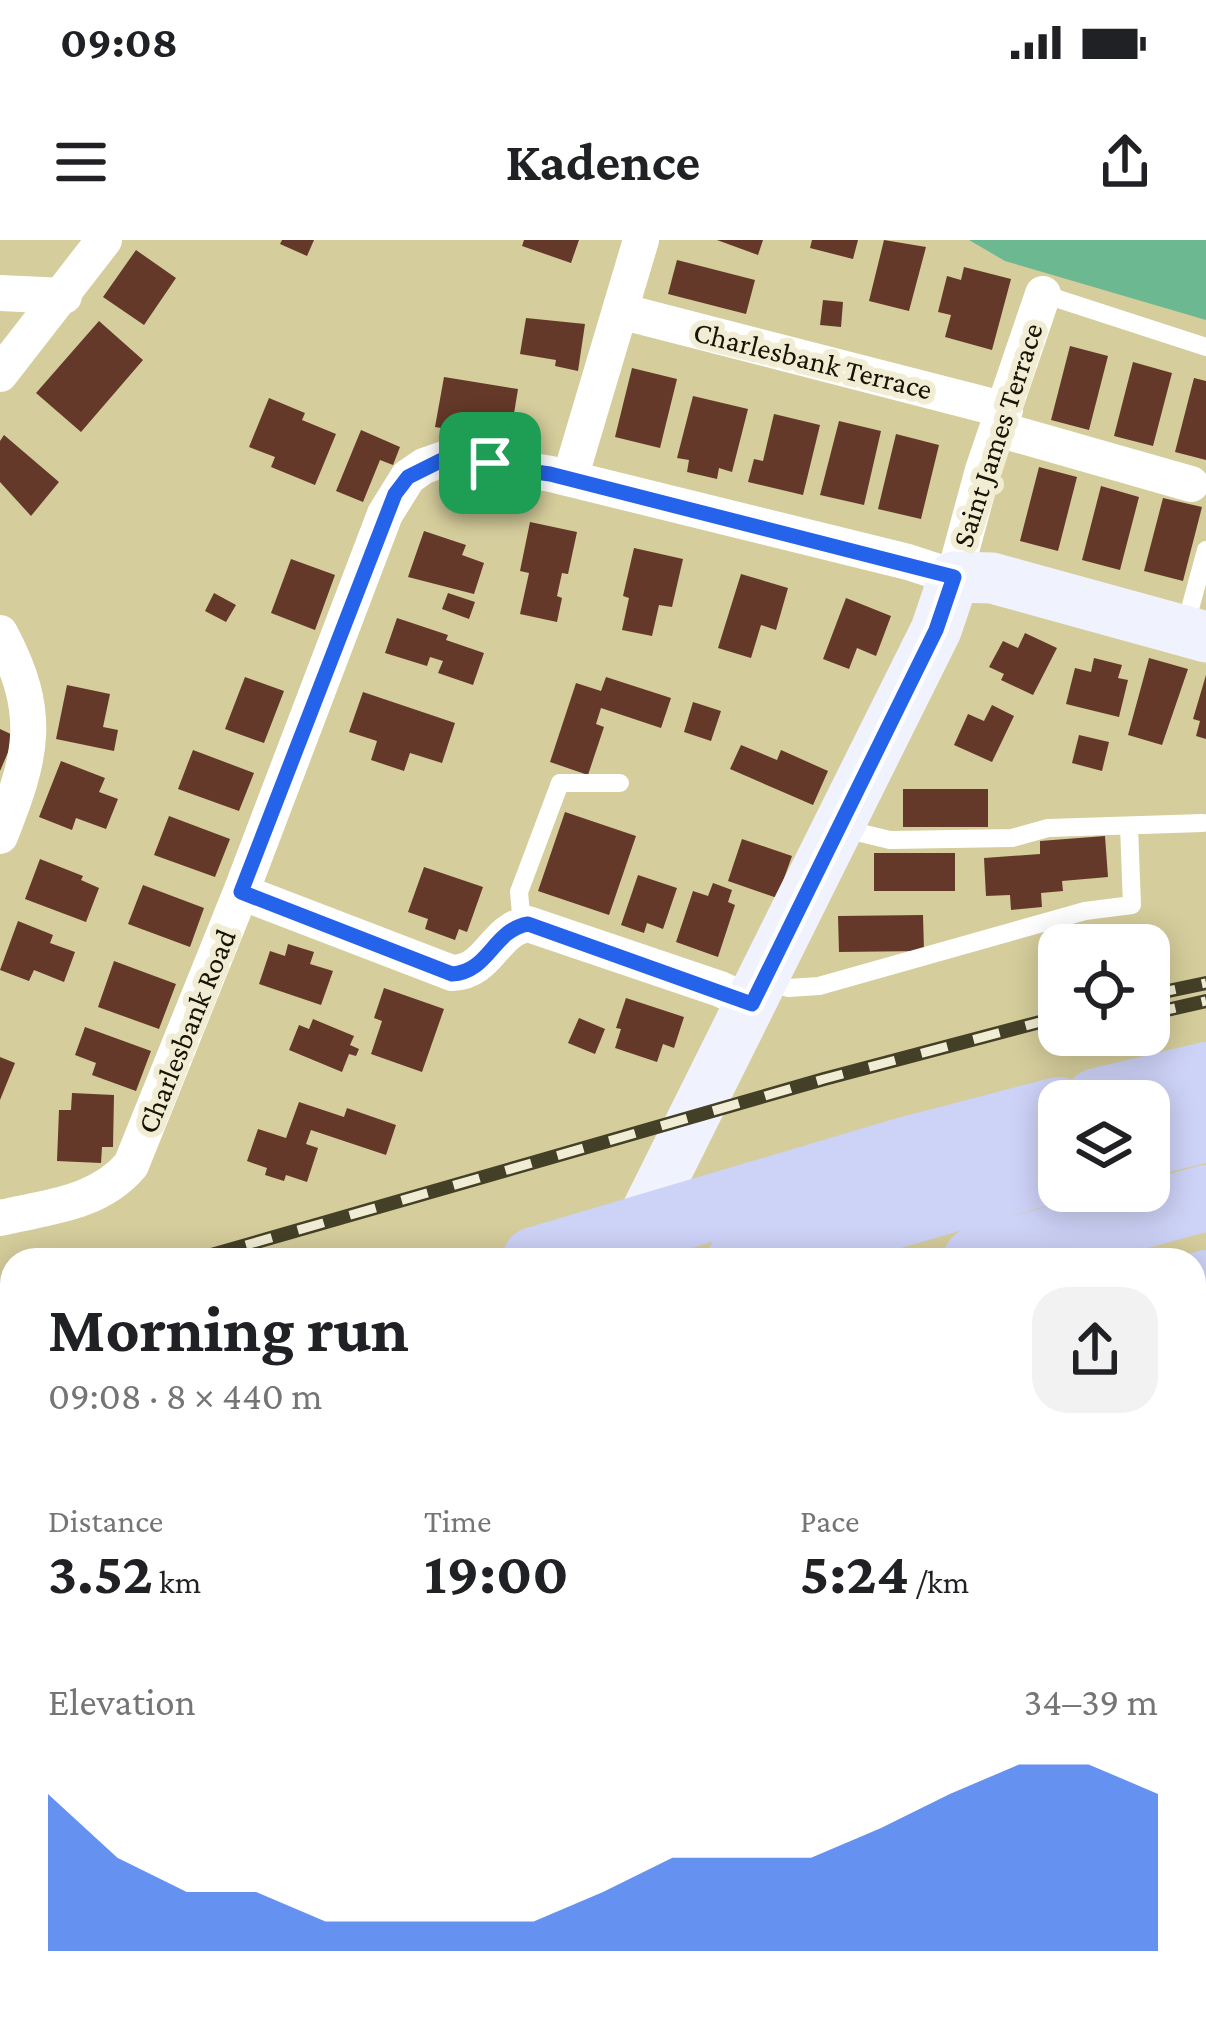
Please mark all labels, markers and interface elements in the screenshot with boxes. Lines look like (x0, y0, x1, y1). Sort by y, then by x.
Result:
text: 09:08 (60, 17, 178, 67)
icon: menu (48, 129, 114, 195)
icon: share (1092, 129, 1158, 195)
text: Kadence (506, 132, 700, 192)
street label: Charlesbank Terrace (690, 314, 936, 406)
street label: Saint James Terrace (945, 319, 1049, 551)
pin (439, 412, 541, 514)
icon: arrive (457, 430, 523, 496)
street label: Charlesbank Road (130, 924, 242, 1138)
map controls (1038, 924, 1170, 1212)
button: locate (1038, 924, 1170, 1056)
button: layers (1038, 1080, 1170, 1212)
button: share (1032, 1287, 1158, 1413)
text: Morning run (48, 1292, 409, 1365)
text: 09:08 · 8 × 440 m (48, 1374, 323, 1417)
text: Distance (48, 1502, 163, 1539)
text: Time (424, 1502, 492, 1539)
text: Pace (800, 1502, 859, 1539)
text: 3.52 (48, 1539, 153, 1606)
text: 19:00 (424, 1539, 569, 1606)
text: 5:24 (800, 1539, 909, 1606)
text: km (153, 1563, 201, 1600)
text: /km (909, 1563, 969, 1600)
text: Elevation (48, 1680, 196, 1723)
text: 34–39 m (1024, 1680, 1158, 1723)

